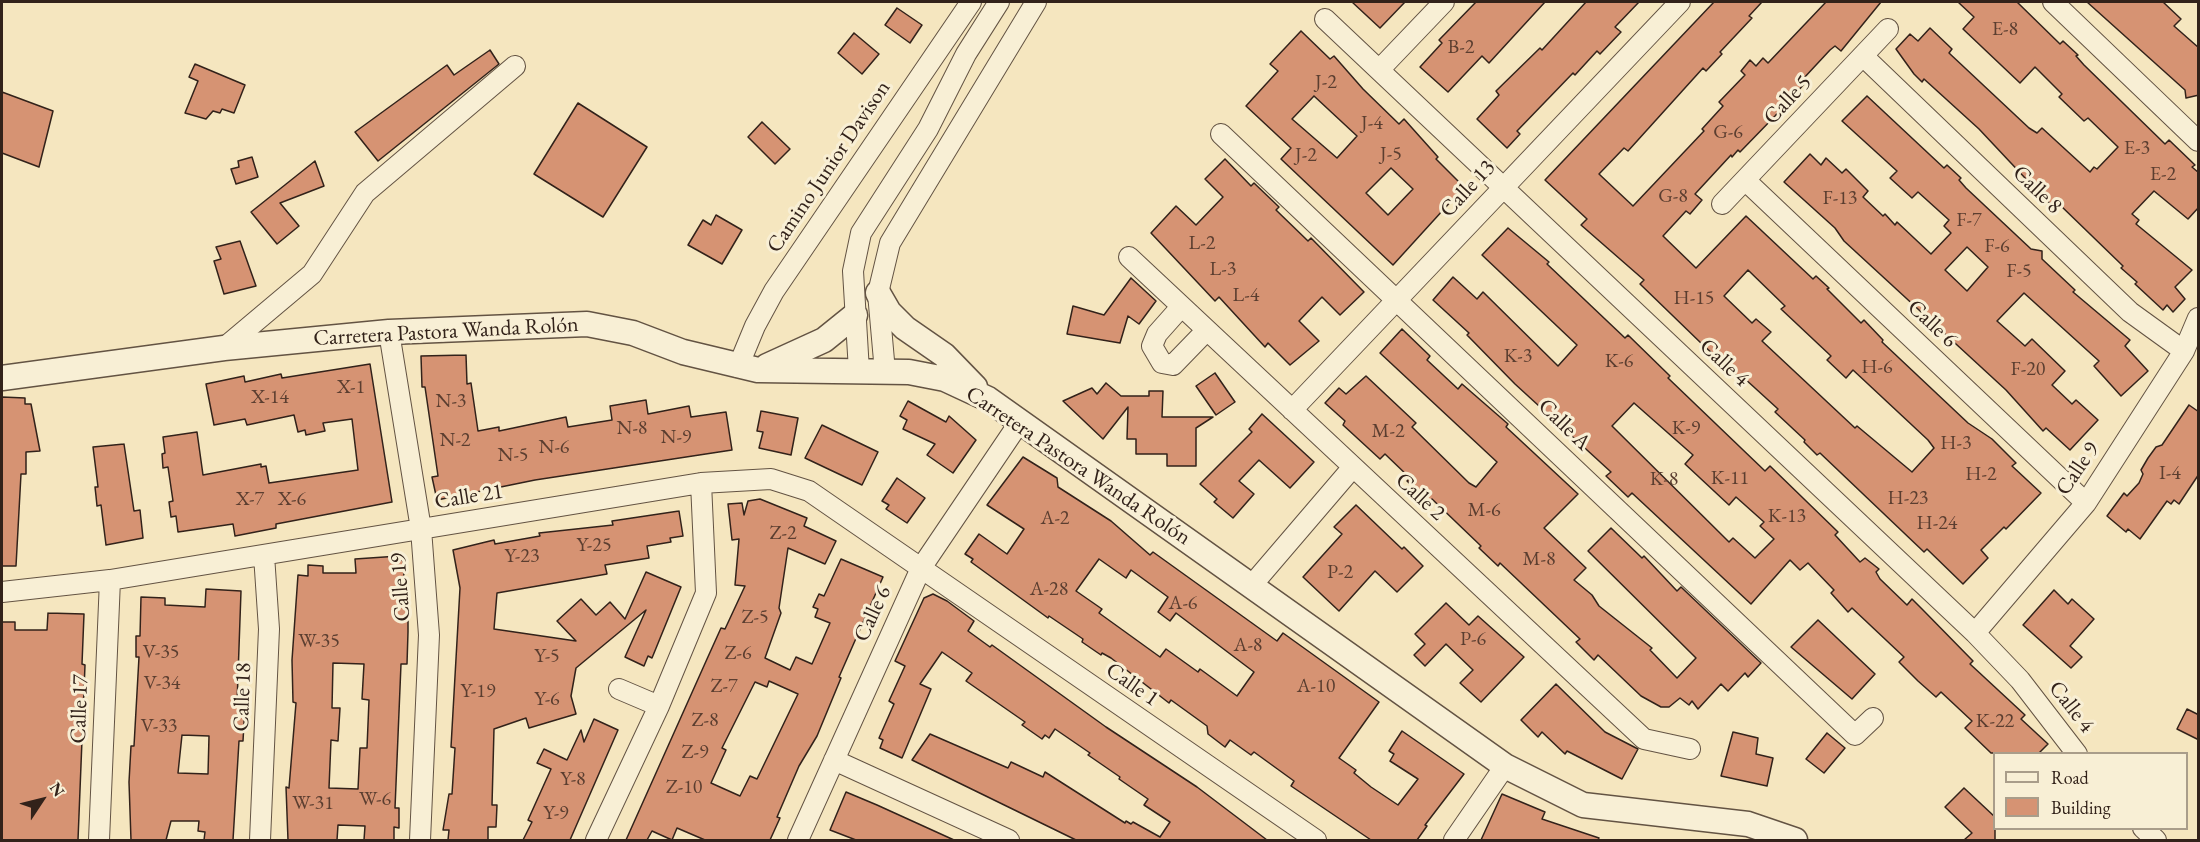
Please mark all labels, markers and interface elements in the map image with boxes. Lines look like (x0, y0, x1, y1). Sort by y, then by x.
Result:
house number: E-8 (1992, 18, 2018, 42)
house number: B-2 (1448, 36, 1474, 60)
street label: Calle 5 (1758, 70, 1818, 130)
house number: J-2 (1315, 71, 1337, 95)
street label: Camino Junior Davison (762, 76, 896, 258)
house number: J-4 (1361, 112, 1383, 136)
house number: G-6 (1713, 121, 1743, 145)
house number: E-3 (2124, 137, 2150, 161)
house number: J-5 (1380, 143, 1402, 167)
house number: J-2 (1295, 144, 1317, 168)
street label: Calle 13 (1435, 155, 1501, 223)
street label: Calle 8 (2007, 160, 2067, 220)
house number: E-2 (2150, 163, 2176, 187)
house number: G-8 (1658, 185, 1688, 209)
house number: F-13 (1823, 187, 1857, 211)
house number: F-7 (1956, 209, 1982, 233)
house number: L-2 (1189, 232, 1215, 256)
house number: F-6 (1984, 235, 2010, 259)
house number: L-3 (1210, 258, 1236, 282)
house number: F-5 (2006, 260, 2032, 284)
house number: L-4 (1233, 284, 1259, 308)
house number: H-15 (1674, 287, 1714, 311)
street label: Calle 6 (1902, 294, 1962, 354)
street label: Carretera Pastora Wanda Rolón (313, 312, 579, 352)
street label: Calle 4 (1694, 333, 1754, 393)
house number: K-3 (1504, 345, 1532, 369)
house number: K-6 (1605, 350, 1633, 374)
house number: H-6 (1861, 356, 1893, 380)
house number: F-20 (2011, 358, 2045, 382)
house number: X-1 (337, 376, 365, 400)
street label: Carretera Pastora Wanda Rolón (961, 381, 1195, 551)
house number: X-14 (251, 386, 289, 410)
house number: N-3 (436, 390, 466, 414)
street label: Calle A (1532, 394, 1596, 456)
house number: N-8 (617, 417, 647, 441)
house number: K-9 (1672, 417, 1700, 441)
house number: M-2 (1371, 420, 1405, 444)
house number: N-9 (661, 426, 691, 450)
house number: N-2 (440, 429, 470, 453)
house number: H-3 (1940, 432, 1972, 456)
house number: N-6 (539, 436, 569, 460)
street label: Calle 9 (2051, 437, 2105, 501)
house number: N-5 (498, 444, 528, 468)
house number: I-4 (2159, 462, 2181, 486)
house number: H-2 (1965, 463, 1997, 487)
street label: Calle 2 (1390, 467, 1450, 527)
house number: K-11 (1711, 467, 1749, 491)
house number: K-8 (1650, 468, 1678, 492)
street label: Calle 21 (433, 479, 505, 515)
house number: H-23 (1888, 487, 1928, 511)
house number: X-7 (236, 488, 264, 512)
house number: X-6 (278, 488, 306, 512)
house number: M-6 (1467, 499, 1501, 523)
house number: K-13 (1768, 505, 1806, 529)
house number: A-2 (1041, 507, 1069, 531)
house number: H-24 (1917, 512, 1957, 536)
house number: Z-2 (769, 522, 797, 546)
house number: Y-25 (576, 534, 612, 558)
house number: Y-23 (504, 545, 540, 569)
house number: M-8 (1522, 548, 1556, 572)
street label: Calle 19 (385, 552, 417, 622)
house number: P-2 (1327, 561, 1353, 585)
house number: A-28 (1030, 578, 1068, 602)
street label: Calle 6 (849, 582, 897, 646)
house number: A-6 (1169, 592, 1197, 616)
house number: Z-5 (741, 606, 769, 630)
house number: P-6 (1460, 628, 1486, 652)
house number: W-35 (298, 630, 340, 654)
house number: A-8 (1234, 634, 1262, 658)
house number: V-35 (143, 641, 179, 665)
house number: Z-6 (724, 642, 752, 666)
house number: Y-5 (534, 645, 560, 669)
street label: Calle 1 (1100, 657, 1164, 713)
street label: Calle 18 (229, 662, 257, 732)
house number: V-34 (144, 672, 180, 696)
street label: Calle 17 (66, 674, 94, 744)
house number: Z-7 (710, 675, 738, 699)
house number: A-10 (1297, 675, 1335, 699)
street label: Calle 4 (2043, 676, 2099, 738)
house number: Y-19 (460, 680, 496, 704)
house number: Y-6 (534, 688, 560, 712)
house number: Z-8 (691, 709, 719, 733)
house number: K-22 (1976, 710, 2014, 734)
house number: V-33 (141, 715, 177, 739)
house number: Z-9 (681, 741, 709, 765)
legend (1993, 752, 2188, 830)
text: Road (2051, 766, 2089, 789)
house number: Y-8 (560, 768, 586, 792)
north arrow (12, 770, 72, 830)
house number: Z-10 (666, 776, 702, 800)
text: N (45, 778, 69, 801)
house number: W-6 (359, 788, 391, 812)
house number: W-31 (292, 792, 334, 816)
text: Building (2051, 796, 2111, 819)
house number: Y-9 (543, 802, 569, 826)

